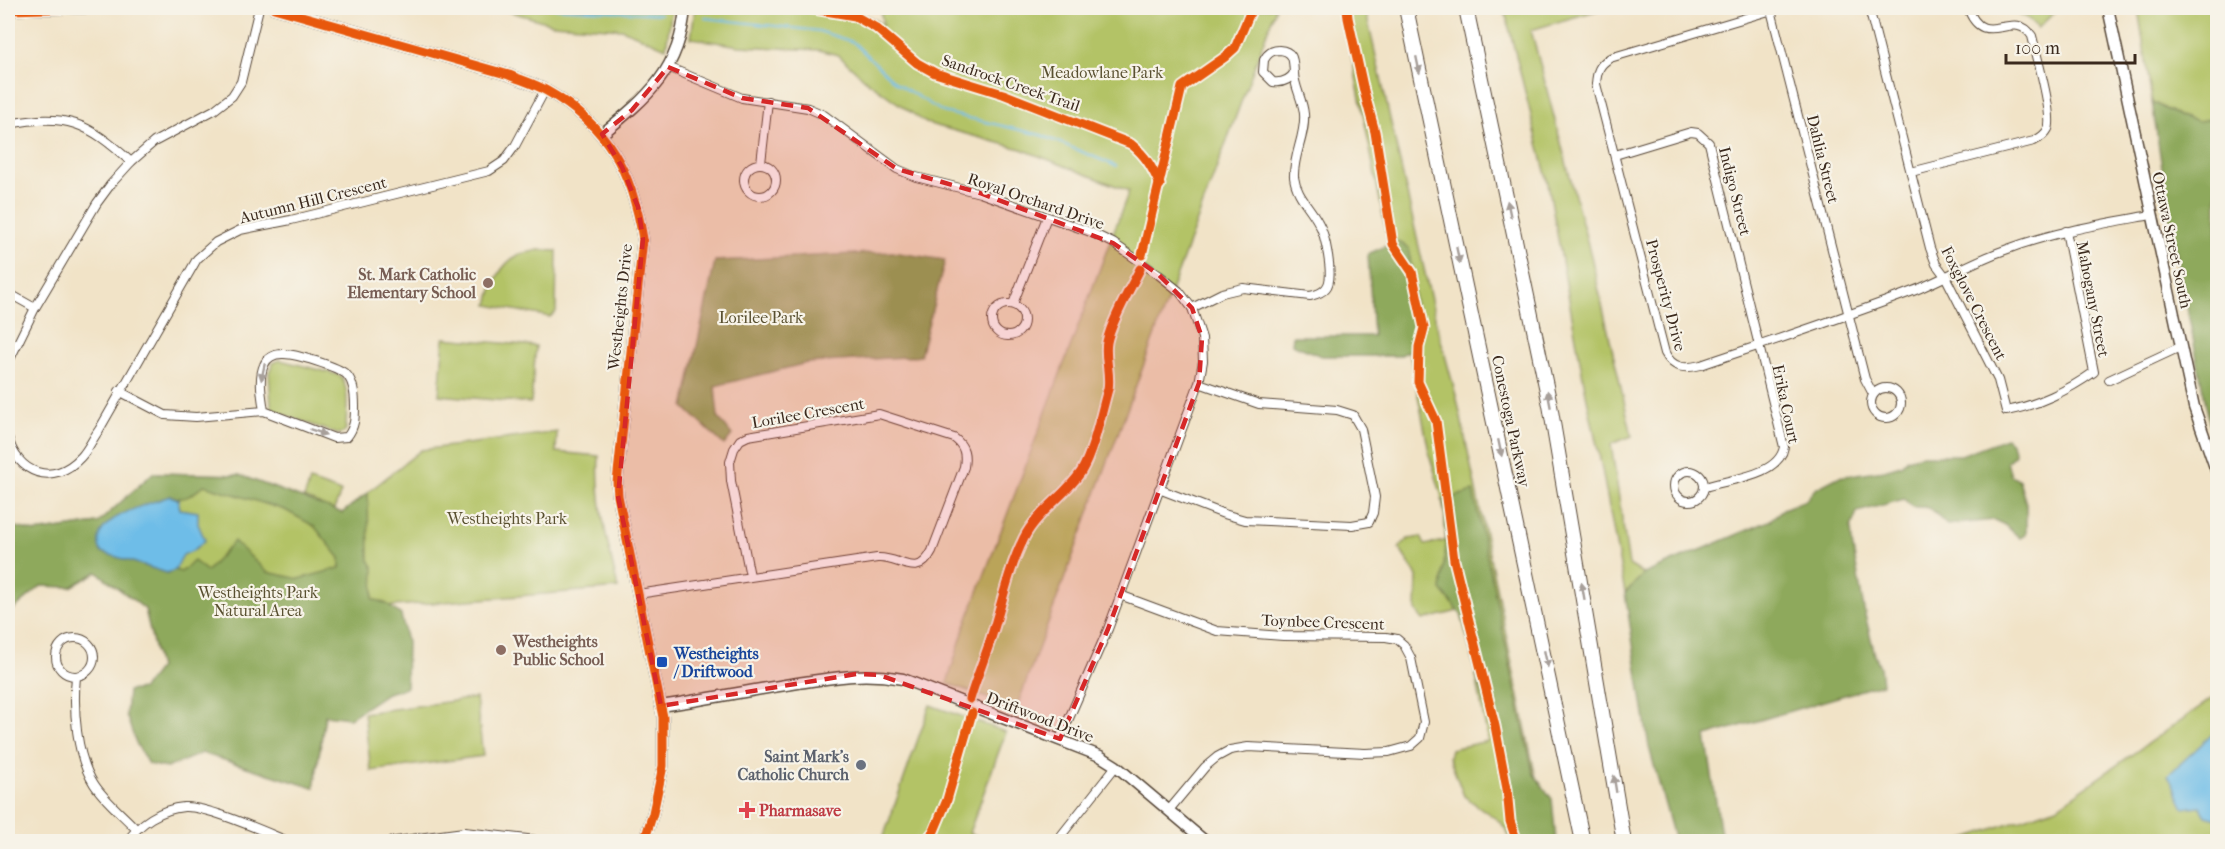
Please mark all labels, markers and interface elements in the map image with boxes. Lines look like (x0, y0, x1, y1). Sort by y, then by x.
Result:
scale bar (2006, 27, 2135, 65)
text: 100 m (2015, 38, 2060, 59)
street label: Sandrock Creek Trail (939, 50, 1083, 116)
one-way arrow (1414, 55, 1423, 74)
park label: Meadowlane Park (1041, 63, 1164, 82)
street label: Dahlia Street (1803, 113, 1843, 206)
street label: Indigo Street (1715, 145, 1755, 238)
street label: Royal Orchard Drive (965, 169, 1107, 233)
street label: Ottawa Street South (2148, 170, 2196, 310)
street label: Autumn Hill Crescent (237, 172, 389, 228)
one-way arrow (1503, 199, 1513, 218)
street label: Prosperity Drive (1642, 237, 1690, 353)
street label: Mahogany Street (2072, 239, 2114, 359)
street label: Westheights Drive (604, 243, 636, 372)
street label: Foxglove Crescent (1937, 243, 2011, 363)
one-way arrow (1454, 246, 1463, 265)
place label: St. Mark Catholic Elementary School (347, 265, 477, 303)
marker: St. Mark Catholic Elementary School (481, 276, 495, 290)
park label: Lorilee Park (719, 308, 804, 327)
street label: Conestoga Parkway (1488, 353, 1534, 489)
one-way arrow (258, 363, 268, 381)
street label: Erika Court (1768, 363, 1804, 446)
one-way arrow (1543, 390, 1553, 409)
street label: Lorilee Crescent (750, 394, 866, 432)
one-way arrow (309, 428, 327, 438)
one-way arrow (1495, 439, 1505, 458)
park label: Westheights Park (446, 509, 568, 528)
one-way arrow (1578, 582, 1587, 601)
park label: Westheights Park Natural Area (197, 583, 319, 620)
street label: Toynbee Crescent (1261, 610, 1385, 634)
place label: Westheights Public School (512, 632, 605, 669)
marker: Westheights Public School (494, 643, 508, 657)
place label: Westheights / Driftwood (673, 644, 759, 681)
one-way arrow (1541, 650, 1551, 669)
marker: Westheights / Driftwood (655, 655, 669, 669)
street label: Driftwood Drive (983, 688, 1097, 746)
place label: Saint Mark's Catholic Church (737, 747, 850, 784)
marker: Saint Mark's Catholic Church (854, 758, 868, 772)
one-way arrow (1610, 774, 1619, 793)
place label: Pharmasave (759, 801, 841, 820)
marker: Pharmasave (740, 803, 754, 817)

